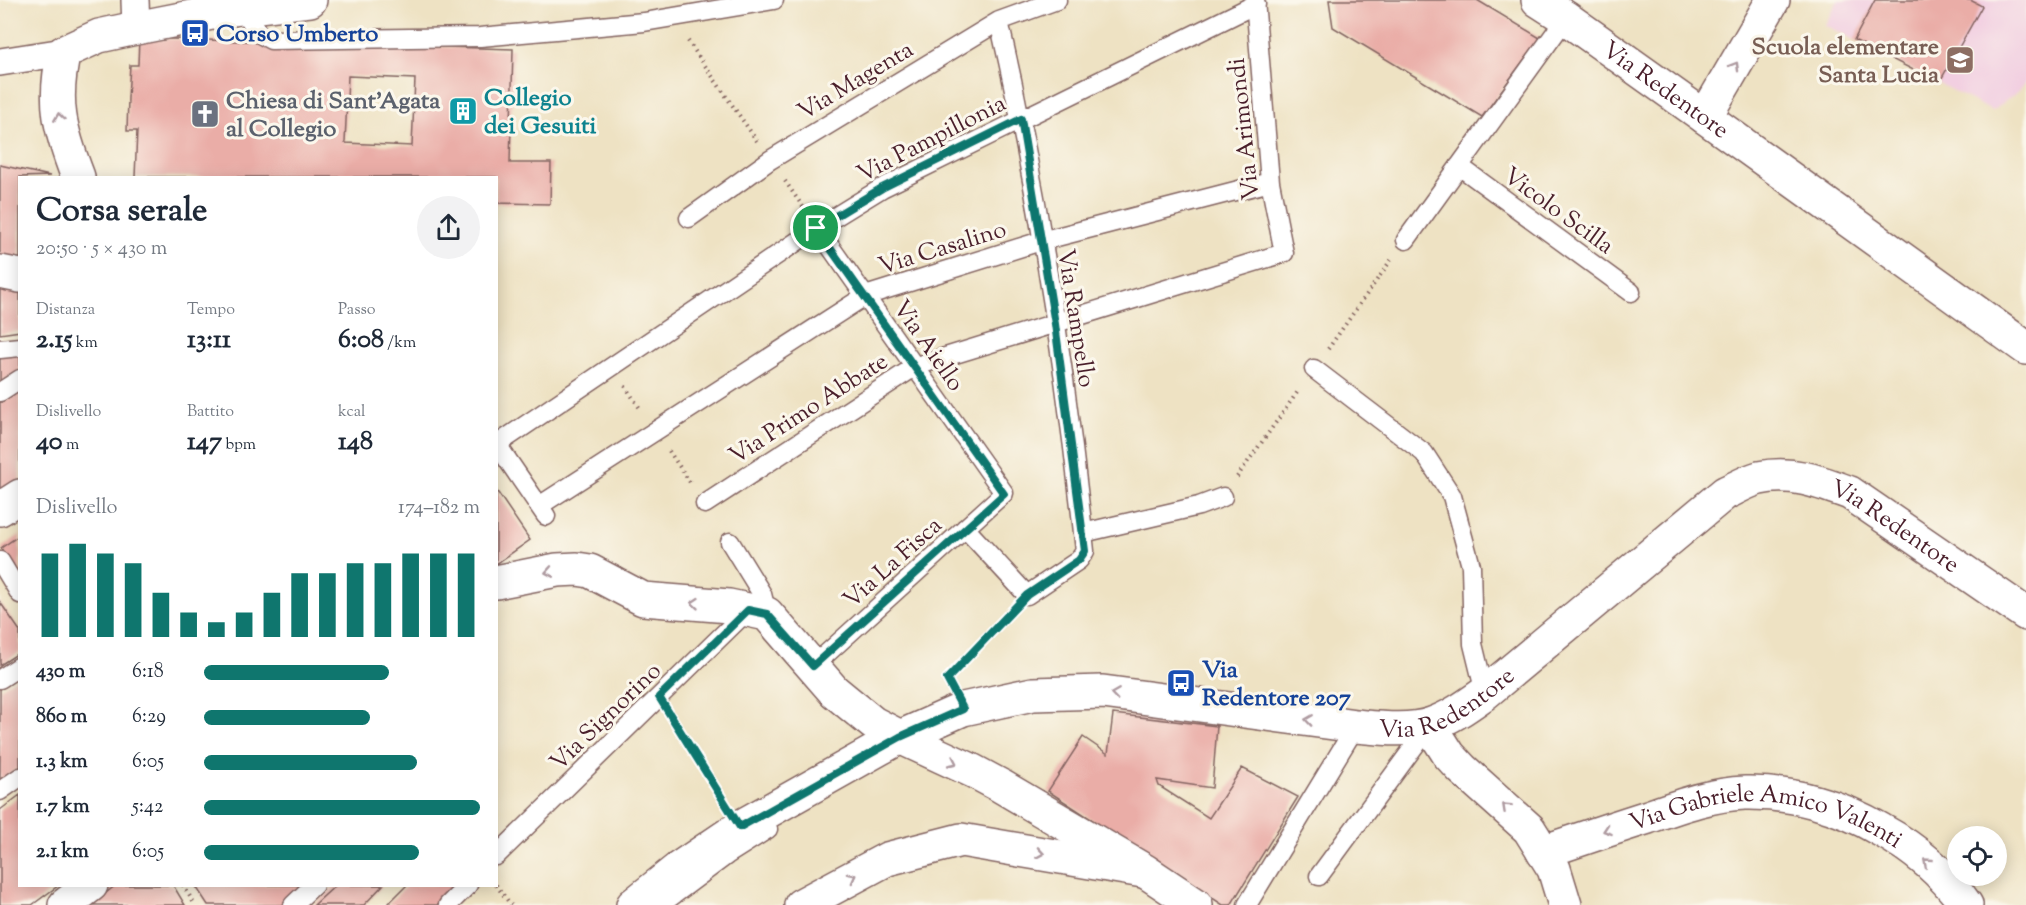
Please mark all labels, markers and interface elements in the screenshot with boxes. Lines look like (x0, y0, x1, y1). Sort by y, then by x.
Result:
bus stop icon: Corso Umberto (179, 17, 211, 49)
place label: Corso Umberto (216, 18, 378, 52)
place label: Scuola elementare Santa Lucia (1752, 31, 1940, 93)
street label: Via Magenta (792, 34, 920, 130)
street label: Via Redentore (1594, 34, 1735, 148)
school or university icon: Scuola elementare Santa Lucia (1944, 44, 1976, 76)
street label: Via Arimondi (1221, 56, 1269, 202)
one-way arrow (1727, 62, 1739, 73)
place label: Collegio dei Gesuiti (484, 82, 596, 144)
place label: Chiesa di Sant'Agata al Collegio (226, 85, 441, 147)
street label: Via Pampillonia (851, 88, 1012, 192)
building icon: Collegio dei Gesuiti (447, 95, 479, 127)
church icon: Chiesa di Sant'Agata al Collegio (189, 98, 221, 130)
one-way arrow (54, 112, 66, 122)
street label: Vicolo Scilla (1495, 160, 1620, 263)
text: Corsa serale (36, 188, 208, 236)
button: share (417, 196, 480, 259)
pin (790, 202, 841, 253)
icon: arrive (799, 211, 832, 244)
street label: Via Casalino (874, 213, 1011, 284)
text: 20:50 · 5 × 430 m (36, 235, 167, 264)
street label: Via Rampello (1047, 247, 1103, 390)
street label: Via Aiello (883, 294, 971, 399)
text: Distanza (36, 299, 95, 322)
text: Tempo (187, 299, 235, 322)
text: Passo (338, 299, 376, 322)
text: 2.15 (36, 322, 72, 359)
text: 13:11 (187, 322, 231, 359)
text: 6:08 (338, 322, 384, 359)
text: km (72, 332, 98, 355)
text: /km (384, 332, 416, 355)
street label: Via Primo Abbate (723, 346, 895, 474)
text: Dislivello (36, 401, 101, 424)
text: Battito (187, 401, 234, 424)
text: kcal (338, 401, 366, 424)
text: 40 (36, 424, 63, 461)
text: 147 (187, 424, 222, 461)
text: 148 (338, 424, 373, 461)
text: m (63, 434, 79, 457)
text: bpm (222, 434, 256, 457)
street label: Via Redentore (1826, 472, 1966, 582)
text: Dislivello (36, 494, 118, 523)
text: 174–182 m (398, 494, 480, 523)
street label: Via La Fisca (836, 510, 950, 617)
one-way arrow (544, 565, 554, 578)
one-way arrow (690, 597, 699, 610)
place label: Via Redentore 207 (1202, 654, 1351, 716)
street label: Via Signorino (543, 655, 670, 780)
text: 430 m (36, 658, 85, 687)
text: 6:18 (132, 658, 164, 687)
street label: Via Redentore (1378, 660, 1523, 748)
bus stop icon: Via Redentore 207 (1165, 667, 1197, 699)
one-way arrow (1111, 688, 1120, 701)
text: 860 m (36, 703, 87, 732)
text: 6:29 (132, 703, 166, 732)
one-way arrow (1304, 714, 1313, 727)
text: 1.3 km (36, 748, 88, 777)
text: 6:05 (132, 748, 164, 777)
one-way arrow (946, 754, 957, 766)
street label: Via Gabriele Amico Valenti (1625, 778, 1909, 858)
text: 1.7 km (36, 793, 90, 822)
text: 5:42 (132, 793, 163, 822)
one-way arrow (1502, 804, 1513, 815)
one-way arrow (1602, 823, 1613, 836)
map controls (1947, 826, 2007, 886)
button: locate (1947, 826, 2007, 886)
text: 2.1 km (36, 838, 89, 867)
text: 6:05 (132, 838, 164, 867)
one-way arrow (1034, 846, 1044, 859)
one-way arrow (1923, 858, 1934, 869)
one-way arrow (846, 873, 857, 884)

